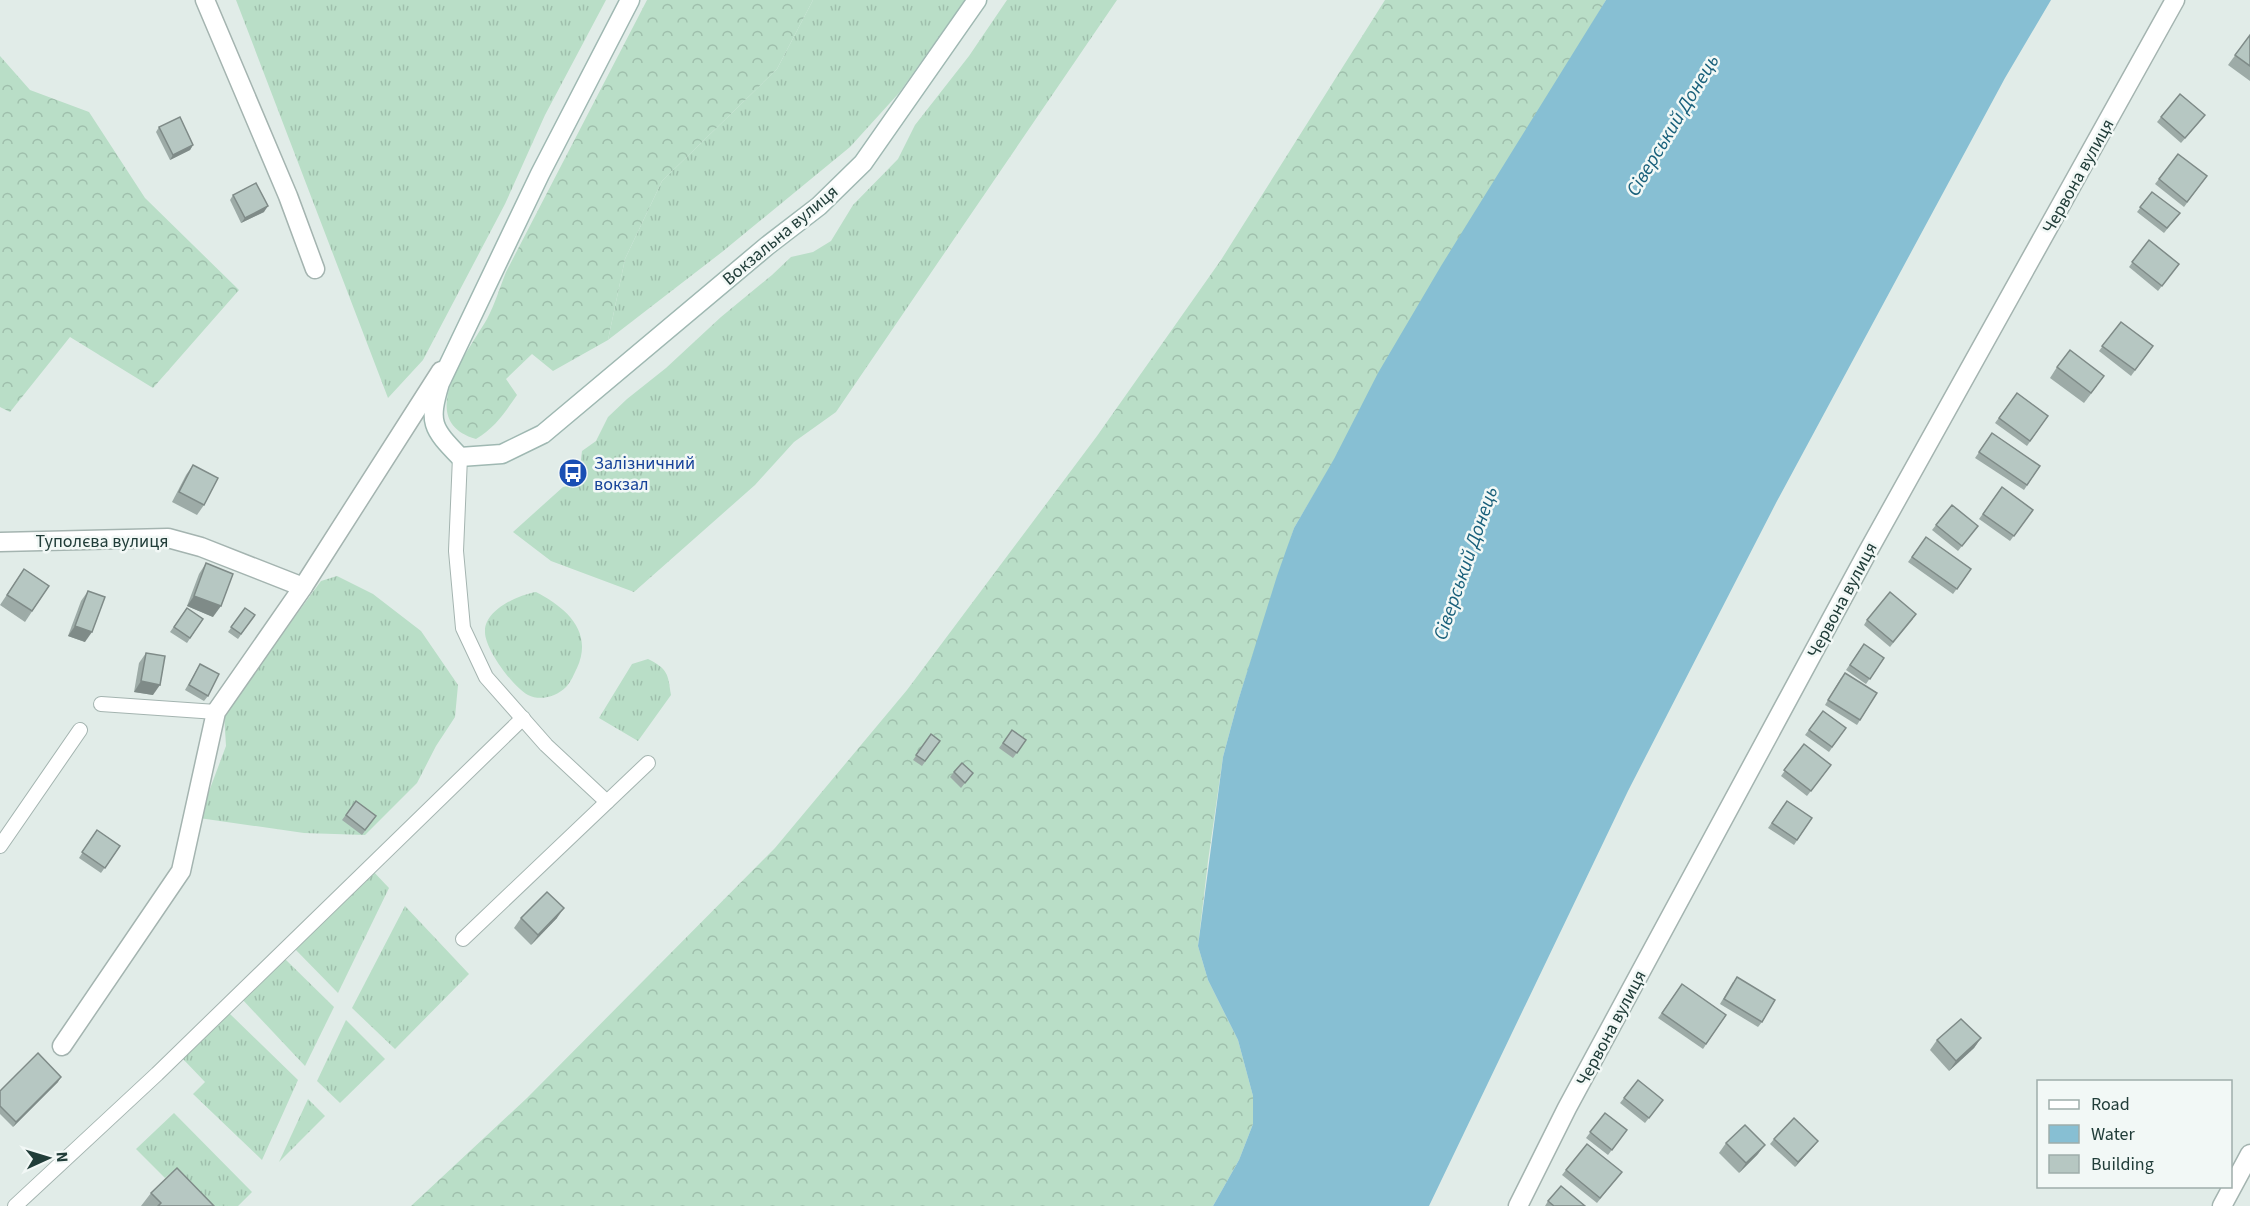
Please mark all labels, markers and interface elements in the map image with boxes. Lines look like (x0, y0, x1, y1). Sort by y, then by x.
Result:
water label: Сіверський Донець (1619, 49, 1726, 202)
street label: Червона вулиця (2037, 114, 2120, 238)
street label: Вокзальна вулиця (717, 179, 844, 291)
place label: Залізничний вокзал (594, 451, 695, 497)
bus stop icon: Залізничний вокзал (557, 457, 589, 489)
water label: Сіверський Донець (1427, 483, 1505, 644)
street label: Туполєва вулиця (35, 529, 169, 554)
street label: Червона вулиця (1801, 538, 1883, 663)
street label: Червона вулиця (1570, 966, 1652, 1091)
legend (2037, 1080, 2232, 1188)
text: Road (2091, 1092, 2130, 1117)
text: Water (2091, 1122, 2135, 1147)
north arrow (18, 1128, 78, 1188)
text: N (51, 1151, 73, 1163)
text: Building (2091, 1152, 2154, 1177)

